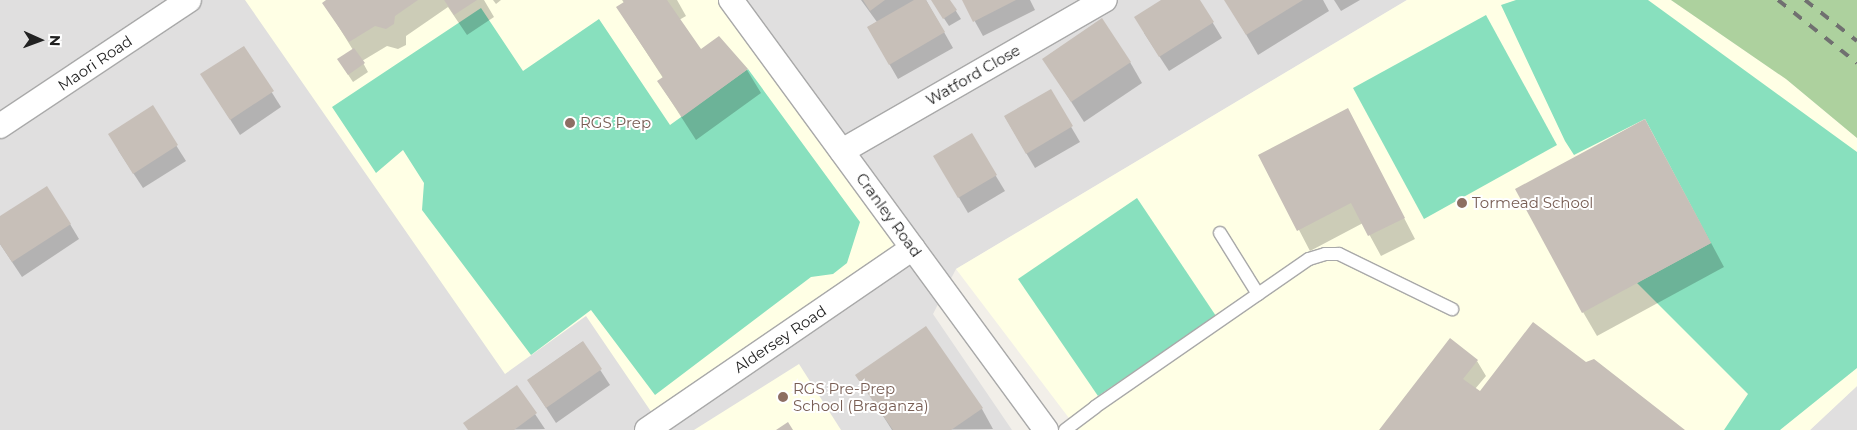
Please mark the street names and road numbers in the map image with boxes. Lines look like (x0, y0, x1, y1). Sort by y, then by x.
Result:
street label: Maori Road (54, 32, 136, 94)
street label: Watford Close (923, 41, 1023, 109)
street label: Cranley Road (853, 170, 925, 260)
street label: Aldersey Road (730, 301, 830, 377)

